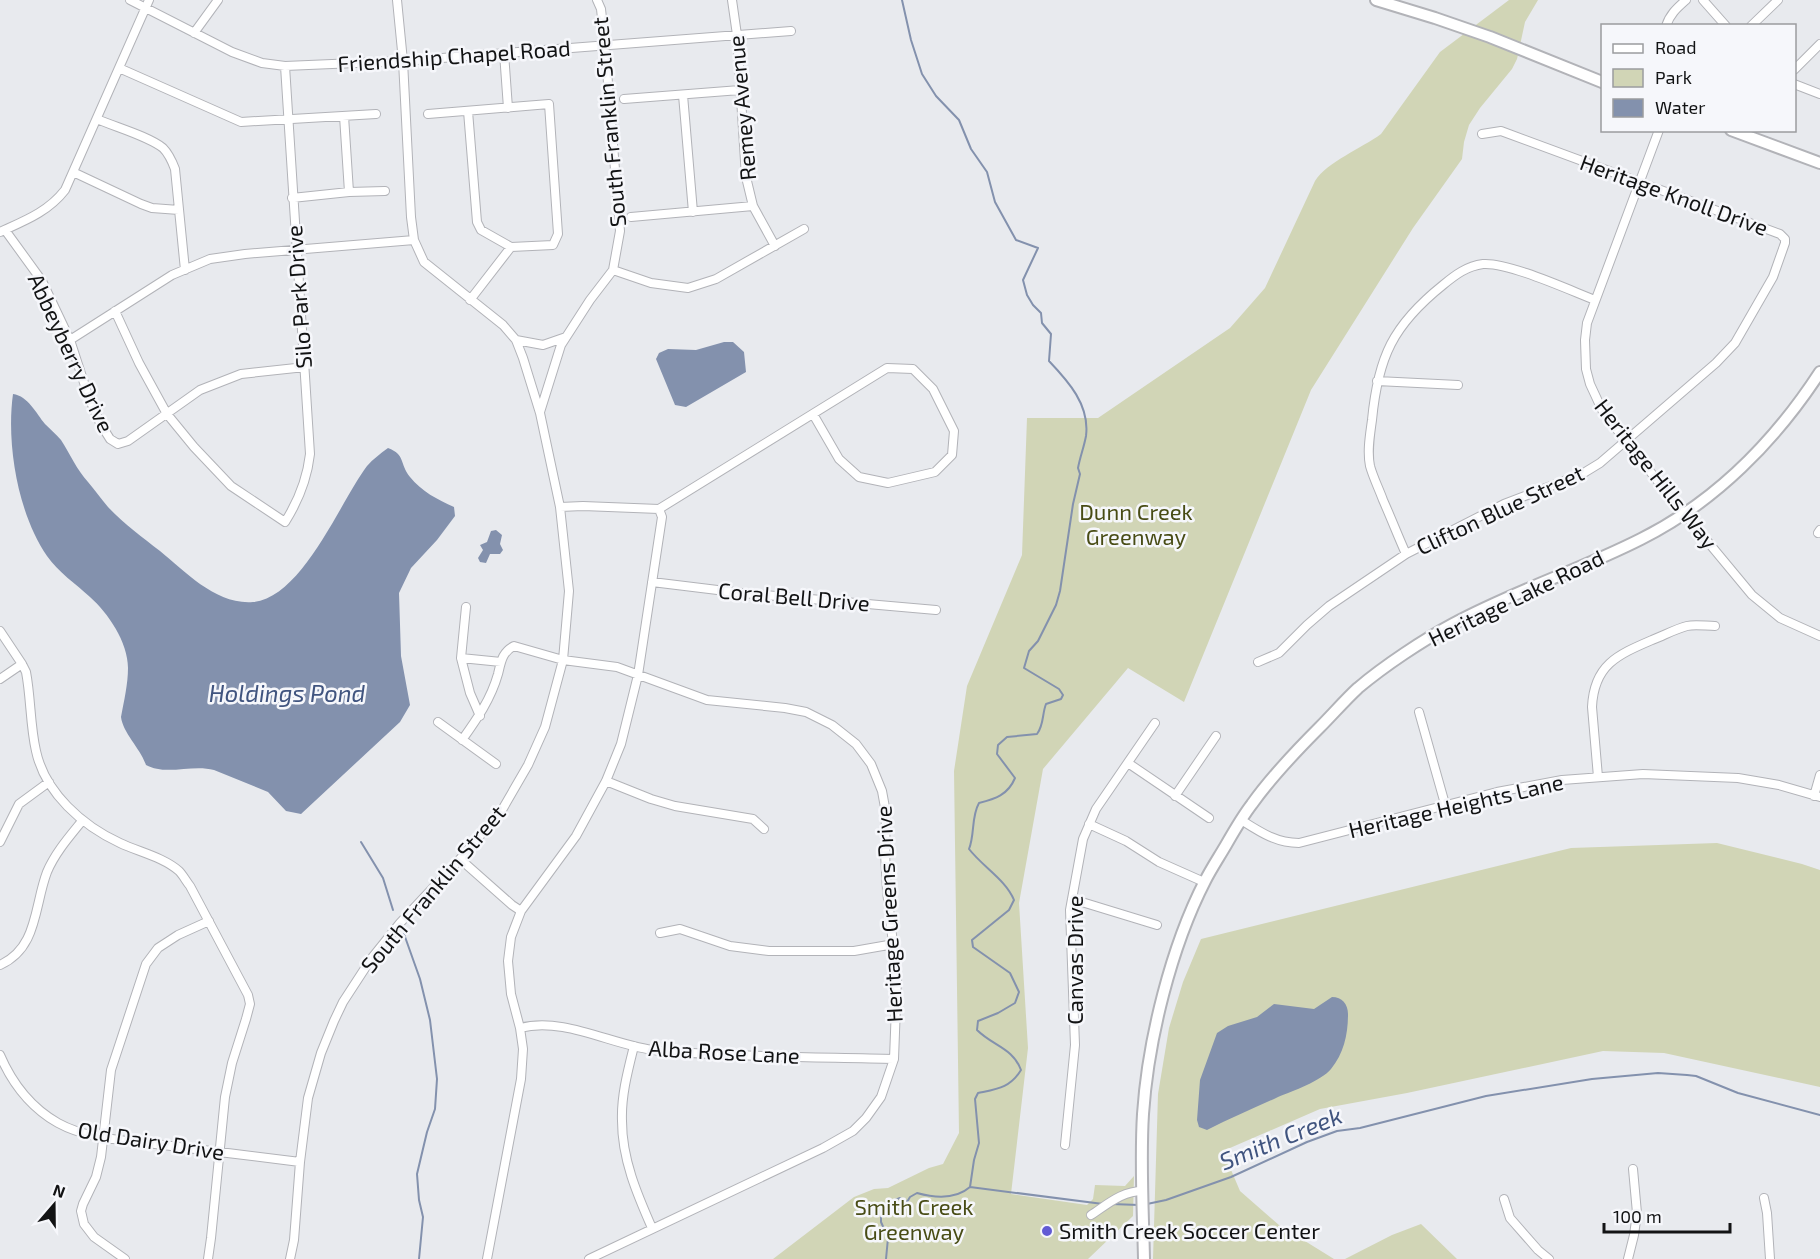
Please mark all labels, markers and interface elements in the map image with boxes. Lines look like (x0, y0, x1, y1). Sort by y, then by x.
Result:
street label: South Franklin Street (586, 16, 630, 228)
legend (1601, 24, 1796, 132)
street label: Friendship Chapel Road (337, 34, 571, 76)
street label: Remey Avenue (722, 34, 760, 182)
text: Road (1655, 36, 1696, 58)
text: Park (1655, 66, 1692, 88)
text: Water (1655, 96, 1705, 118)
street label: Heritage Knoll Drive (1577, 148, 1772, 240)
street label: Silo Park Drive (280, 225, 316, 370)
street label: Abbeyberry Drive (24, 269, 120, 436)
street label: Heritage Hills Way (1590, 393, 1724, 554)
street label: Clifton Blue Street (1412, 459, 1588, 559)
park label: Dunn Creek Greenway (1079, 498, 1193, 549)
street label: Heritage Lake Road (1424, 543, 1607, 651)
street label: Coral Bell Drive (717, 576, 871, 616)
water label: Holdings Pond (209, 678, 366, 707)
street label: Heritage Heights Lane (1346, 768, 1566, 842)
street label: South Franklin Street (355, 799, 510, 977)
street label: Heritage Greens Drive (869, 805, 907, 1023)
street label: Canvas Drive (1061, 895, 1087, 1025)
street label: Alba Rose Lane (648, 1034, 800, 1068)
water label: Smith Creek (1215, 1100, 1346, 1175)
street label: Old Dairy Drive (76, 1116, 226, 1164)
north arrow (24, 1175, 84, 1235)
text: N (51, 1180, 68, 1201)
park label: Smith Creek Greenway (854, 1193, 974, 1244)
scale bar (1604, 1196, 1730, 1234)
text: 100 m (1613, 1205, 1662, 1227)
place label: Smith Creek Soccer Center (1059, 1217, 1320, 1243)
marker: Smith Creek Soccer Center (1040, 1224, 1054, 1238)

